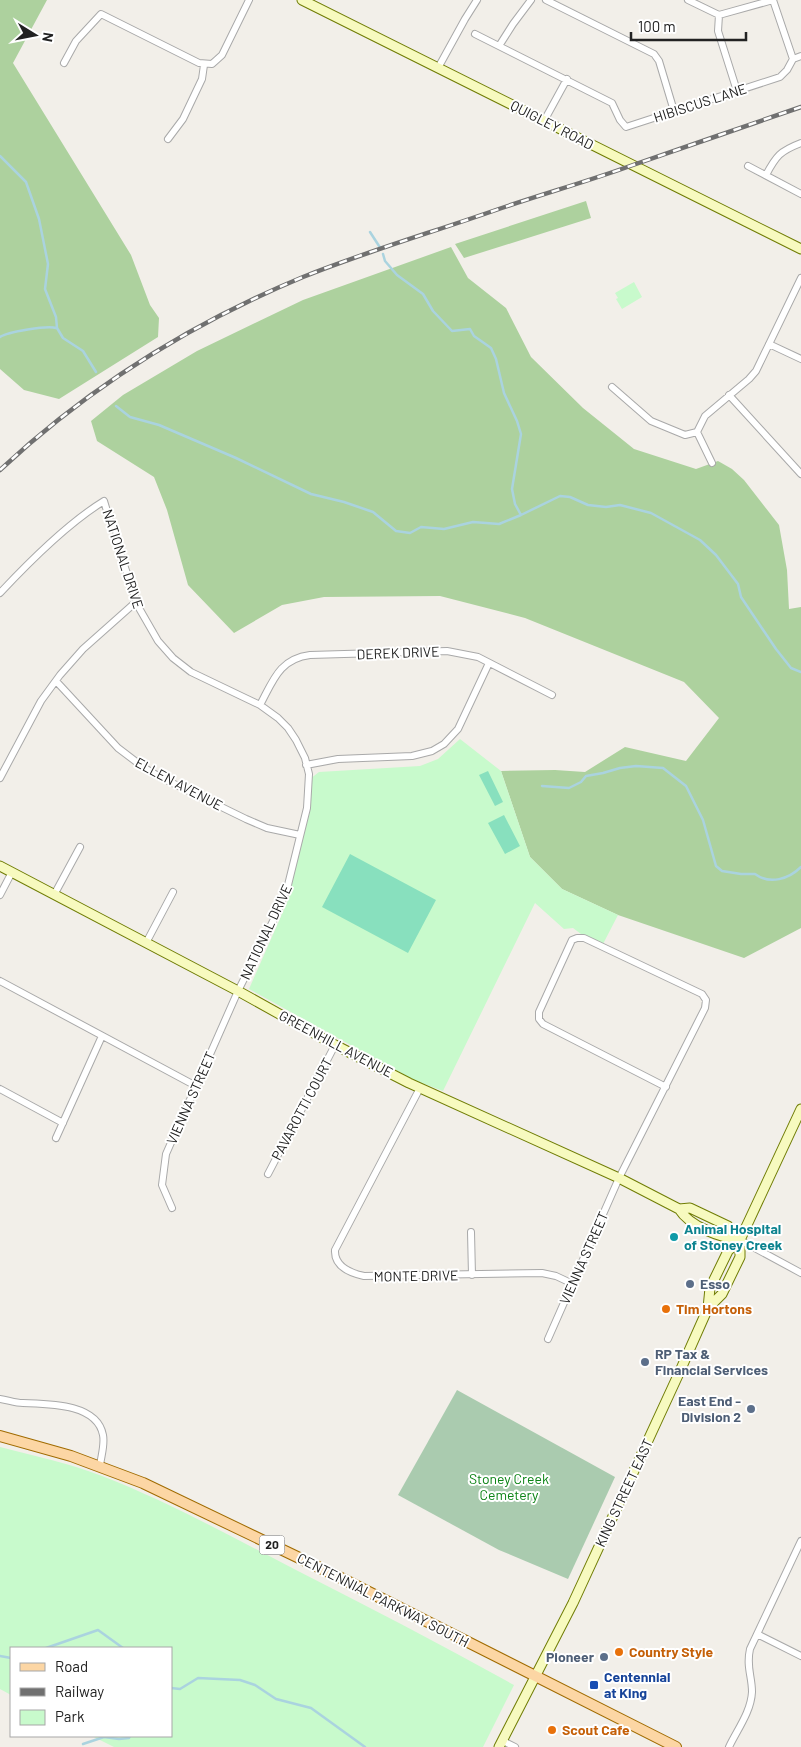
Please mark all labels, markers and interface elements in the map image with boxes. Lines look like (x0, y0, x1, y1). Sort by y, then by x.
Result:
north arrow (10, 10, 60, 60)
scale bar (631, 10, 746, 42)
text: 100 m (638, 17, 676, 35)
text: N (39, 31, 57, 43)
street label: HIBISCUS LANE (651, 80, 748, 126)
street label: QUIGLEY ROAD (508, 96, 597, 153)
street label: NATIONAL DRIVE (99, 507, 148, 611)
street label: DEREK DRIVE (356, 643, 440, 662)
street label: ELLEN AVENUE (133, 753, 226, 814)
street label: NATIONAL DRIVE (236, 881, 295, 982)
street label: GREENHILL AVENUE (276, 1006, 396, 1081)
street label: VIENNA STREET (163, 1049, 219, 1147)
street label: PAVAROTTI COURT (267, 1055, 336, 1163)
street label: VIENNA STREET (556, 1209, 612, 1307)
place label: Animal Hospital of Stoney Creek (684, 1220, 783, 1253)
marker: Animal Hospital of Stoney Creek (668, 1231, 680, 1243)
street label: MONTE DRIVE (373, 1266, 459, 1285)
place label: Esso (700, 1275, 730, 1292)
marker: Esso (684, 1278, 696, 1290)
place label: Tim Hortons (676, 1300, 752, 1317)
marker: Tim Hortons (660, 1303, 672, 1315)
place label: RP Tax & Financial Services (655, 1345, 768, 1378)
marker: RP Tax & Financial Services (639, 1356, 651, 1368)
place label: East End - Division 2 (678, 1392, 741, 1425)
marker: East End - Division 2 (745, 1403, 757, 1415)
street label: KING STREET EAST (591, 1436, 656, 1550)
park label: Stoney Creek Cemetery (469, 1470, 549, 1503)
road number: 20 (260, 1536, 284, 1554)
street label: CENTENNIAL PARKWAY SOUTH (295, 1549, 472, 1650)
place label: Country Style (629, 1643, 713, 1660)
marker: Country Style (613, 1646, 625, 1658)
legend (10, 1647, 172, 1737)
place label: Pioneer (546, 1648, 595, 1665)
marker: Pioneer (598, 1651, 610, 1663)
text: Road (55, 1657, 88, 1675)
place label: Centennial at King (604, 1668, 670, 1701)
marker: Centennial at King (588, 1679, 600, 1691)
text: Railway (55, 1682, 104, 1700)
text: Park (55, 1707, 85, 1725)
place label: Scout Cafe (562, 1721, 630, 1738)
marker: Scout Cafe (546, 1724, 558, 1736)

